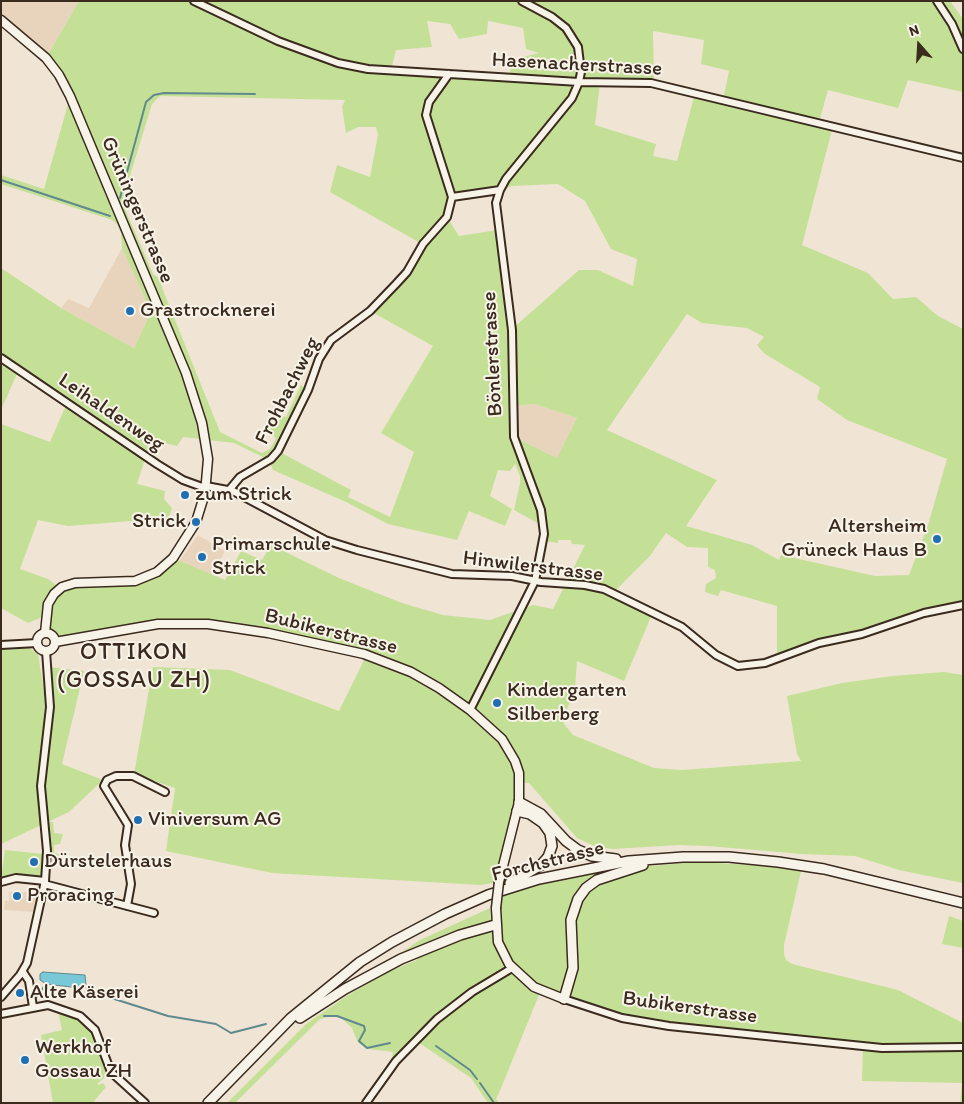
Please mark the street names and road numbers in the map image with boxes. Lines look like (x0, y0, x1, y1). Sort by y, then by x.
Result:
street label: Hasenacherstrasse (491, 48, 663, 82)
street label: Grüningerstrasse (95, 133, 179, 287)
street label: Bönlerstrasse (477, 291, 509, 417)
street label: Frohbachweg (250, 333, 326, 449)
street label: Leihaldenweg (53, 368, 169, 458)
street label: Hinwilerstrasse (461, 546, 605, 588)
street label: Bubikerstrasse (262, 603, 400, 661)
street label: Forchstrasse (489, 836, 607, 888)
street label: Bubikerstrasse (621, 986, 759, 1030)

